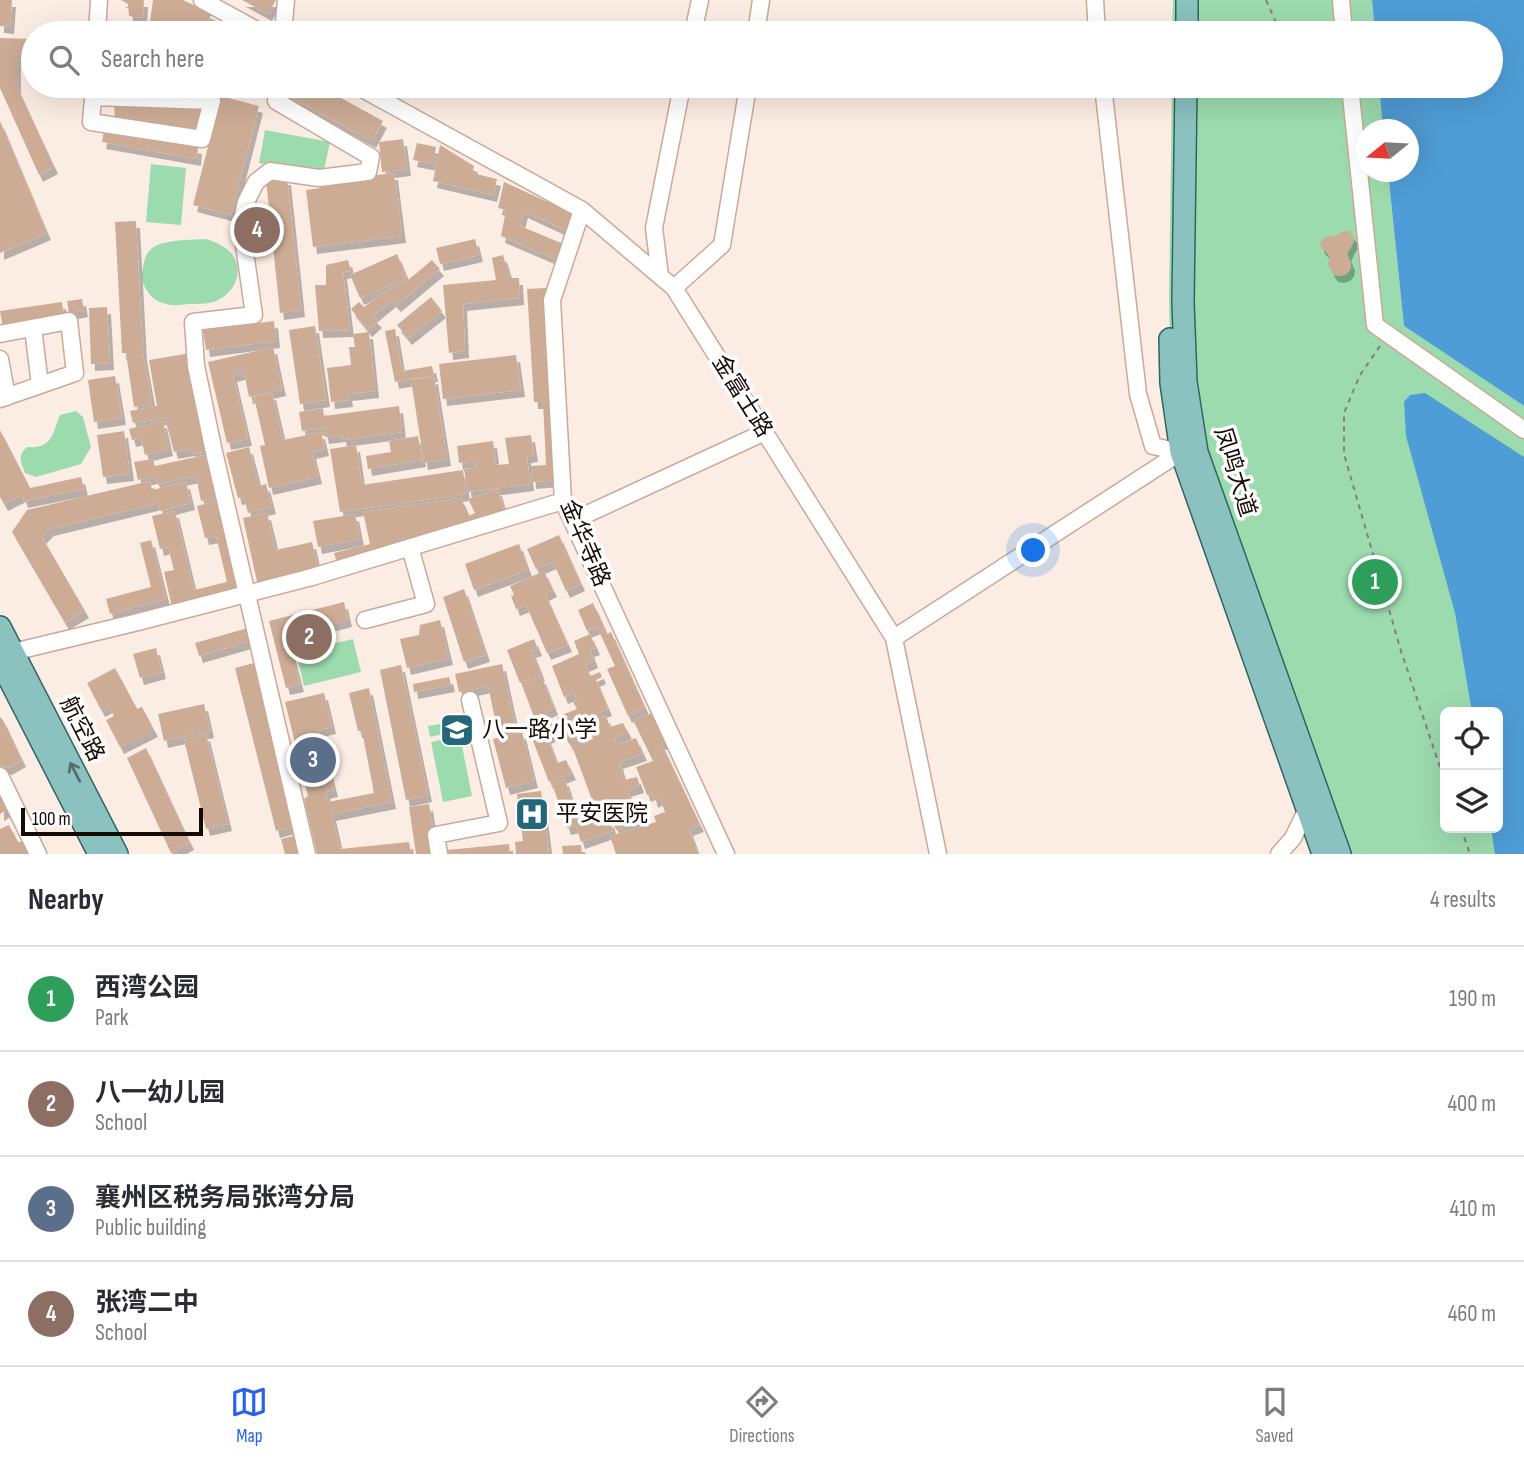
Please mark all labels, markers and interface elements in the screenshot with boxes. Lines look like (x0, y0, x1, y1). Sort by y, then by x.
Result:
search box (21, 21, 1503, 98)
icon: search (45, 41, 83, 79)
text: Search here (101, 44, 204, 75)
north arrow (1356, 119, 1419, 182)
pin: 4 (234, 204, 280, 256)
street label: 金富士路 (706, 350, 778, 442)
street label: 凤鸣大道 (1208, 424, 1262, 520)
street label: 金华寺路 (554, 495, 616, 591)
your location (1016, 533, 1050, 567)
pin: 1 (1352, 556, 1398, 608)
pin: 2 (286, 611, 332, 663)
street label: 航空路 (54, 692, 110, 766)
map controls (1440, 707, 1503, 833)
button: locate (1440, 707, 1503, 770)
school or university icon: 八一路小学 (438, 711, 476, 749)
place label: 八一路小学 (482, 716, 597, 744)
pin: 3 (290, 734, 336, 786)
one-way arrow (67, 762, 81, 782)
button: layers (1440, 770, 1503, 833)
hospital icon: 平安医院 (513, 795, 551, 833)
place label: 平安医院 (556, 800, 648, 828)
scale bar (21, 805, 203, 837)
text: 100 m (32, 808, 71, 831)
text: Nearby (28, 882, 104, 918)
text: 4 results (1430, 886, 1496, 914)
text: 西湾公园 (95, 973, 199, 1004)
text: 1 (46, 985, 56, 1013)
text: 190 m (1449, 985, 1496, 1013)
text: Park (95, 1004, 129, 1032)
text: 八一幼儿园 (95, 1078, 225, 1109)
text: 2 (46, 1090, 56, 1118)
text: 400 m (1447, 1090, 1496, 1118)
text: School (95, 1109, 147, 1137)
text: 襄州区税务局张湾分局 (95, 1183, 355, 1214)
text: 3 (46, 1195, 56, 1223)
text: 410 m (1450, 1195, 1496, 1223)
text: Public building (95, 1214, 206, 1242)
text: 张湾二中 (95, 1288, 199, 1319)
text: 4 (46, 1300, 56, 1328)
text: 460 m (1448, 1300, 1496, 1328)
text: School (95, 1319, 147, 1347)
tab: Map (230, 1383, 268, 1448)
tab: Directions (729, 1383, 795, 1448)
tab: Saved (1255, 1383, 1294, 1448)

